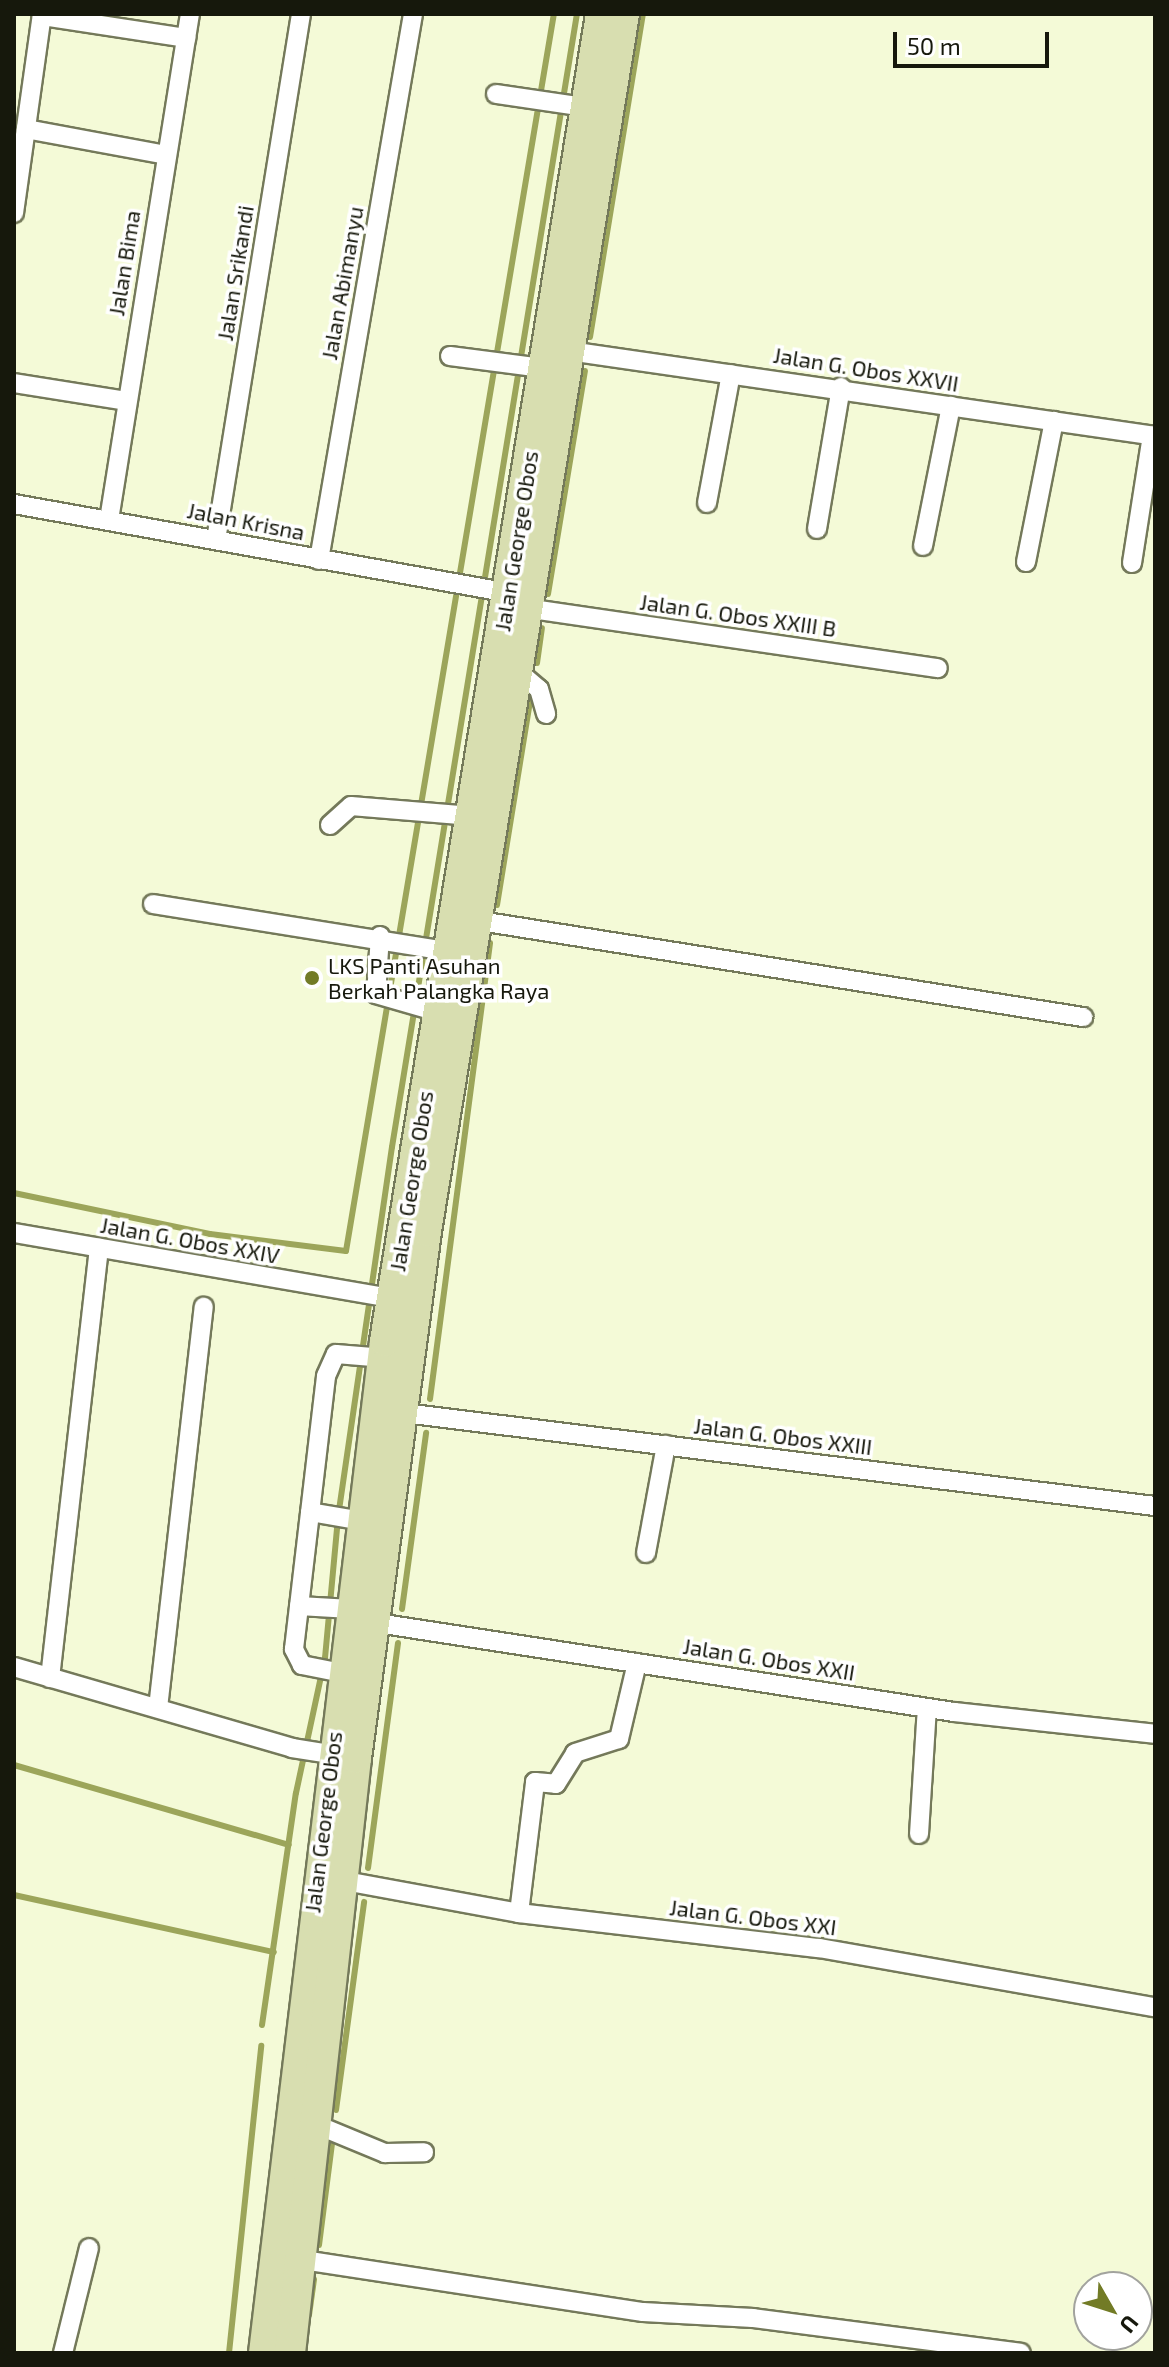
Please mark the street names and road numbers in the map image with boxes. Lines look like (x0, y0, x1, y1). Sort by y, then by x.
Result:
street label: Jalan Srikandi (211, 203, 259, 343)
street label: Jalan Abimanyu (315, 204, 369, 362)
street label: Jalan Bima (103, 208, 145, 318)
street label: Jalan G. Obos XXVII (771, 341, 961, 397)
street label: Jalan George Obos (489, 449, 543, 633)
street label: Jalan Krisna (185, 497, 307, 545)
street label: Jalan G. Obos XXIII B (638, 588, 838, 642)
street label: Jalan George Obos (384, 1089, 438, 1273)
street label: Jalan G. Obos XXIV (98, 1211, 282, 1269)
street label: Jalan G. Obos XXIII (692, 1412, 874, 1460)
street label: Jalan G. Obos XXII (681, 1632, 857, 1686)
street label: Jalan George Obos (299, 1730, 347, 1914)
street label: Jalan G. Obos XXI (668, 1894, 838, 1940)

